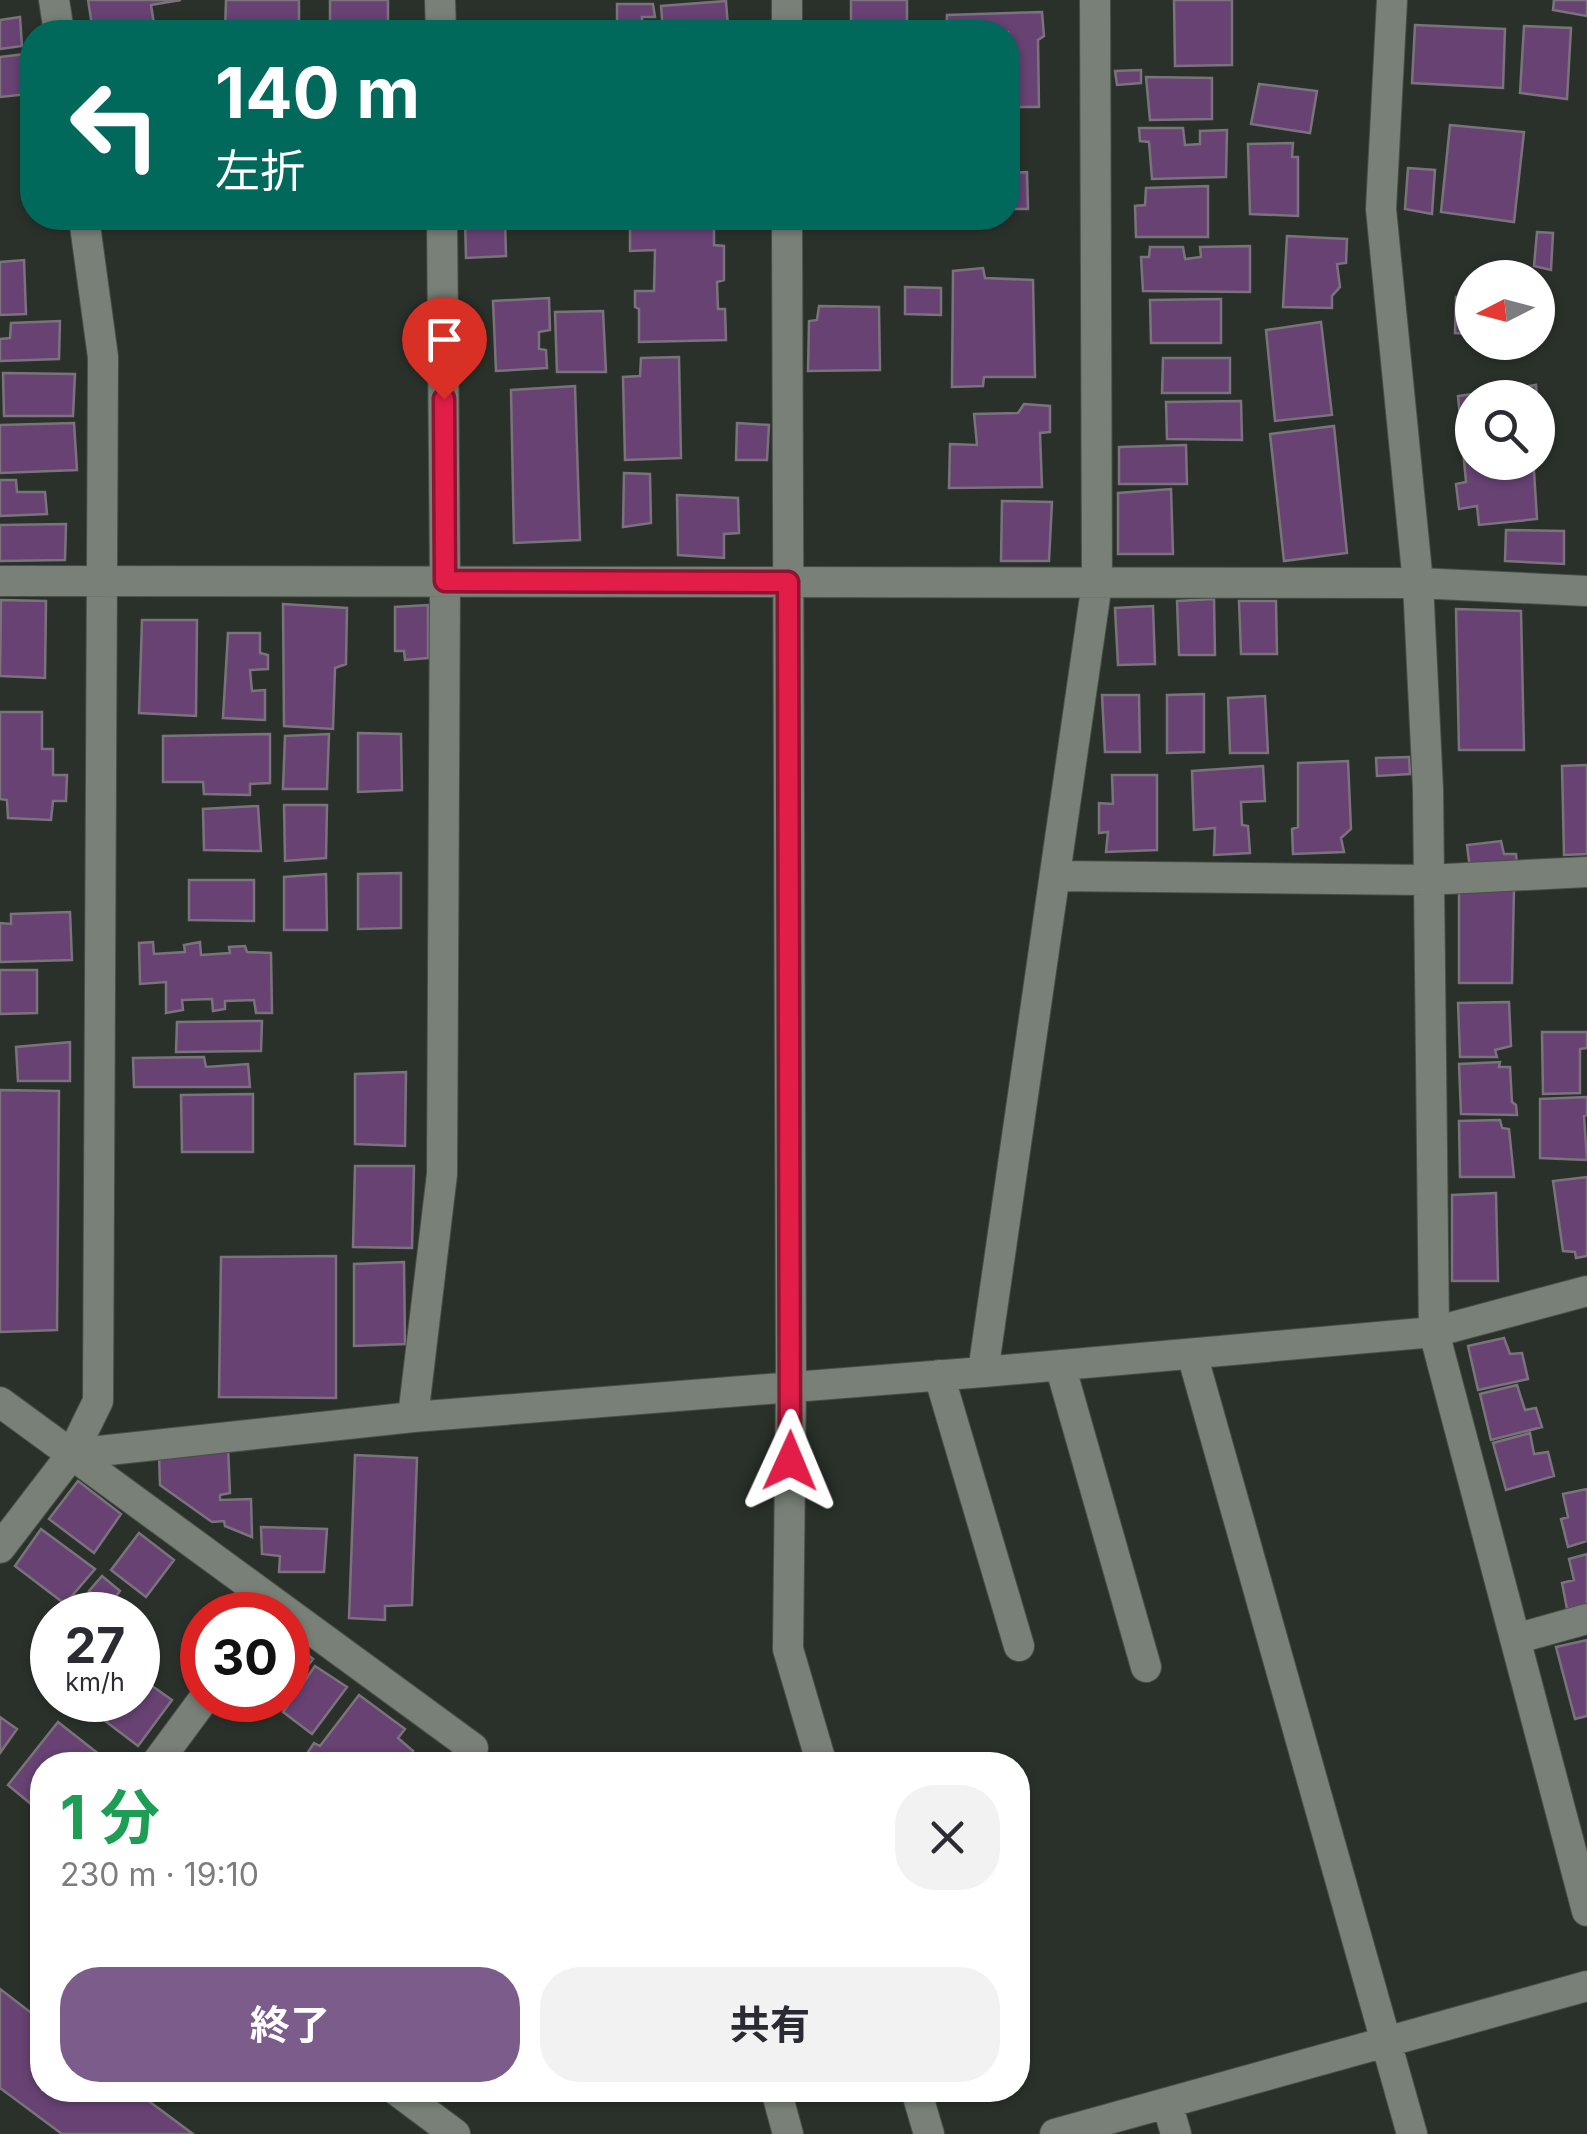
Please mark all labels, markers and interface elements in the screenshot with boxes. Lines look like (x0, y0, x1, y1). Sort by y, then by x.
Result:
text: 140 m (215, 50, 420, 135)
icon: left (50, 60, 180, 190)
text: 左折 (215, 143, 305, 198)
north arrow (1455, 260, 1555, 360)
map controls (1455, 260, 1555, 480)
pin (402, 297, 487, 400)
icon: arrive (417, 312, 472, 367)
button: search (1455, 380, 1555, 480)
position arrow (738, 1409, 842, 1513)
speed limit sign: 30 (180, 1592, 310, 1722)
text: 27 (65, 1615, 125, 1675)
text: km/h (65, 1667, 125, 1697)
text: 1 分 (60, 1781, 160, 1853)
button: close (895, 1785, 1000, 1890)
text: 230 m · 19:10 (60, 1855, 259, 1894)
button: 終了 (60, 1967, 520, 2082)
button: 共有 (540, 1967, 1000, 2082)

